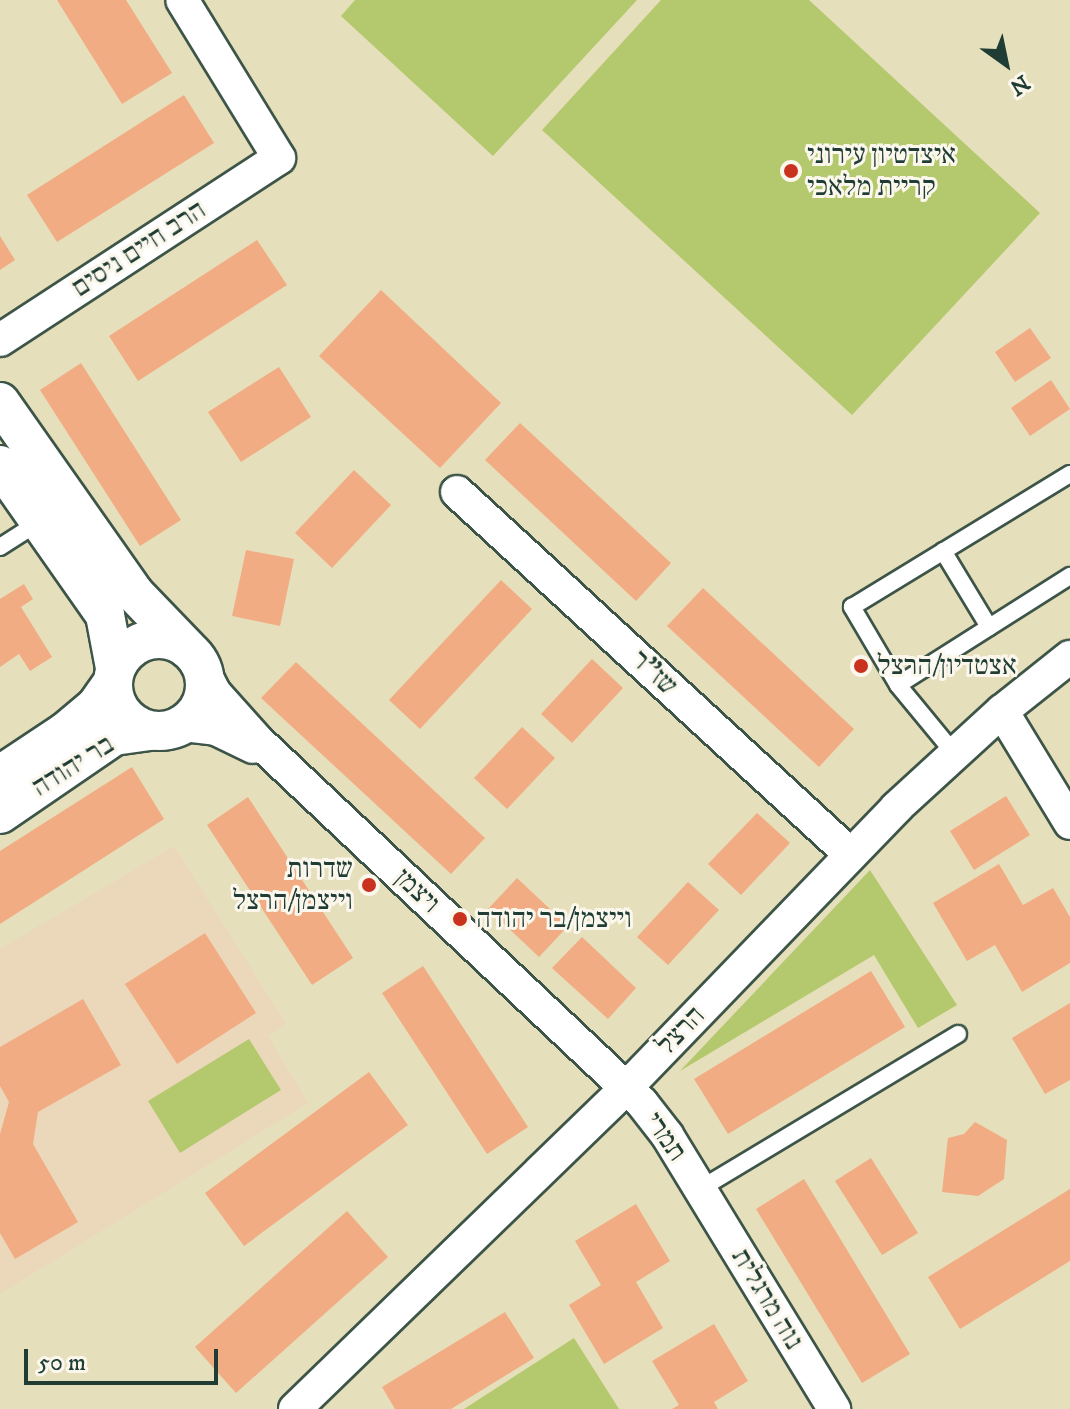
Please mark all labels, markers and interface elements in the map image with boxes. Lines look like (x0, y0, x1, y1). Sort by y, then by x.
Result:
north arrow (966, 24, 1046, 104)
text: N (1004, 68, 1034, 101)
place label: איצדטיון עירוני קריית מלאכי (807, 138, 956, 204)
marker: איצדטיון עירוני קריית מלאכי (782, 162, 800, 180)
street label: הרב חיים ניסים (66, 193, 212, 305)
street label: שז"ר (624, 643, 684, 703)
place label: אצטדיון/הרצל (877, 649, 1017, 683)
marker: אצטדיון/הרצל (852, 657, 870, 675)
street label: בר יהודה (26, 728, 120, 804)
place label: שדרות וייצמן/הרצל (232, 852, 353, 918)
street label: ויצמן (387, 862, 447, 920)
marker: שדרות וייצמן/הרצל (360, 876, 378, 894)
place label: וייצמן/בר יהודה (476, 902, 632, 936)
marker: וייצמן/בר יהודה (451, 910, 469, 928)
street label: הרצל (650, 999, 712, 1063)
street label: תמרי (636, 1106, 694, 1168)
street label: נוה מרגלית (724, 1242, 810, 1356)
scale bar (28, 1333, 222, 1383)
text: 50 m (38, 1348, 86, 1378)

